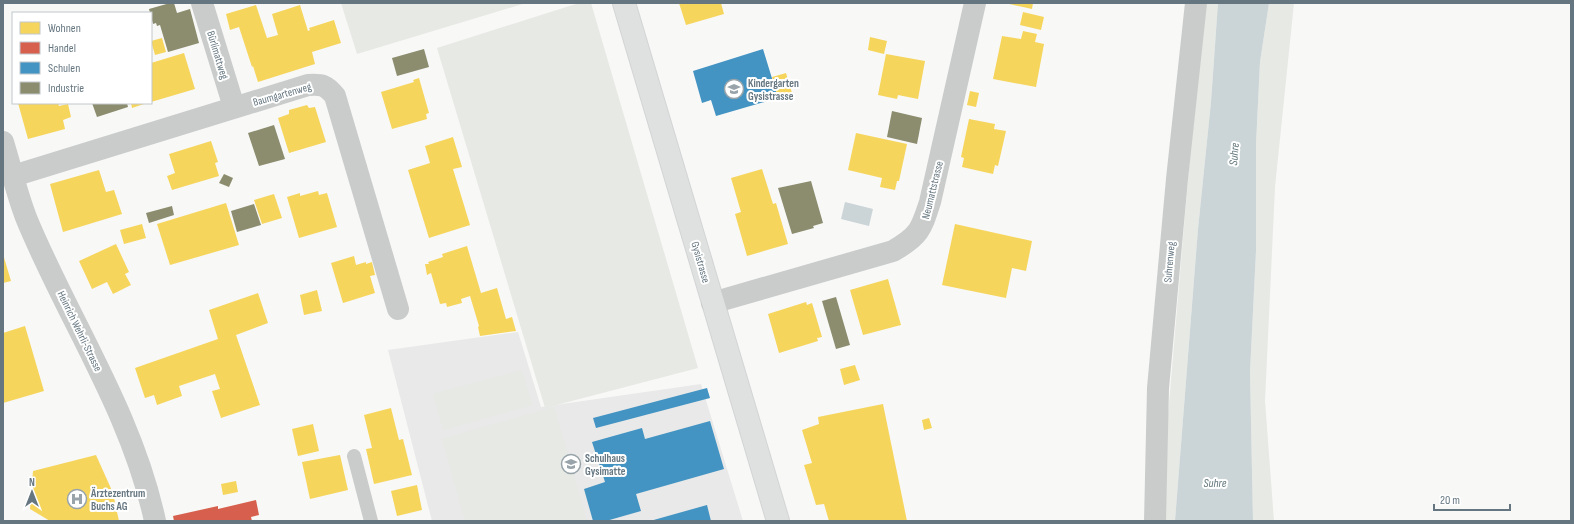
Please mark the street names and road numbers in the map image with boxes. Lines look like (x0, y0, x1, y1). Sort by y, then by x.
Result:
street label: Bürlimattweg (204, 29, 231, 81)
street label: Baumgartenweg (252, 80, 313, 109)
street label: Neumattstrasse (919, 160, 946, 220)
street label: Gysistrasse (688, 240, 713, 284)
street label: Suhrenweg (1161, 240, 1178, 283)
street label: Heinrich Wehrli-Strasse (54, 289, 105, 374)

